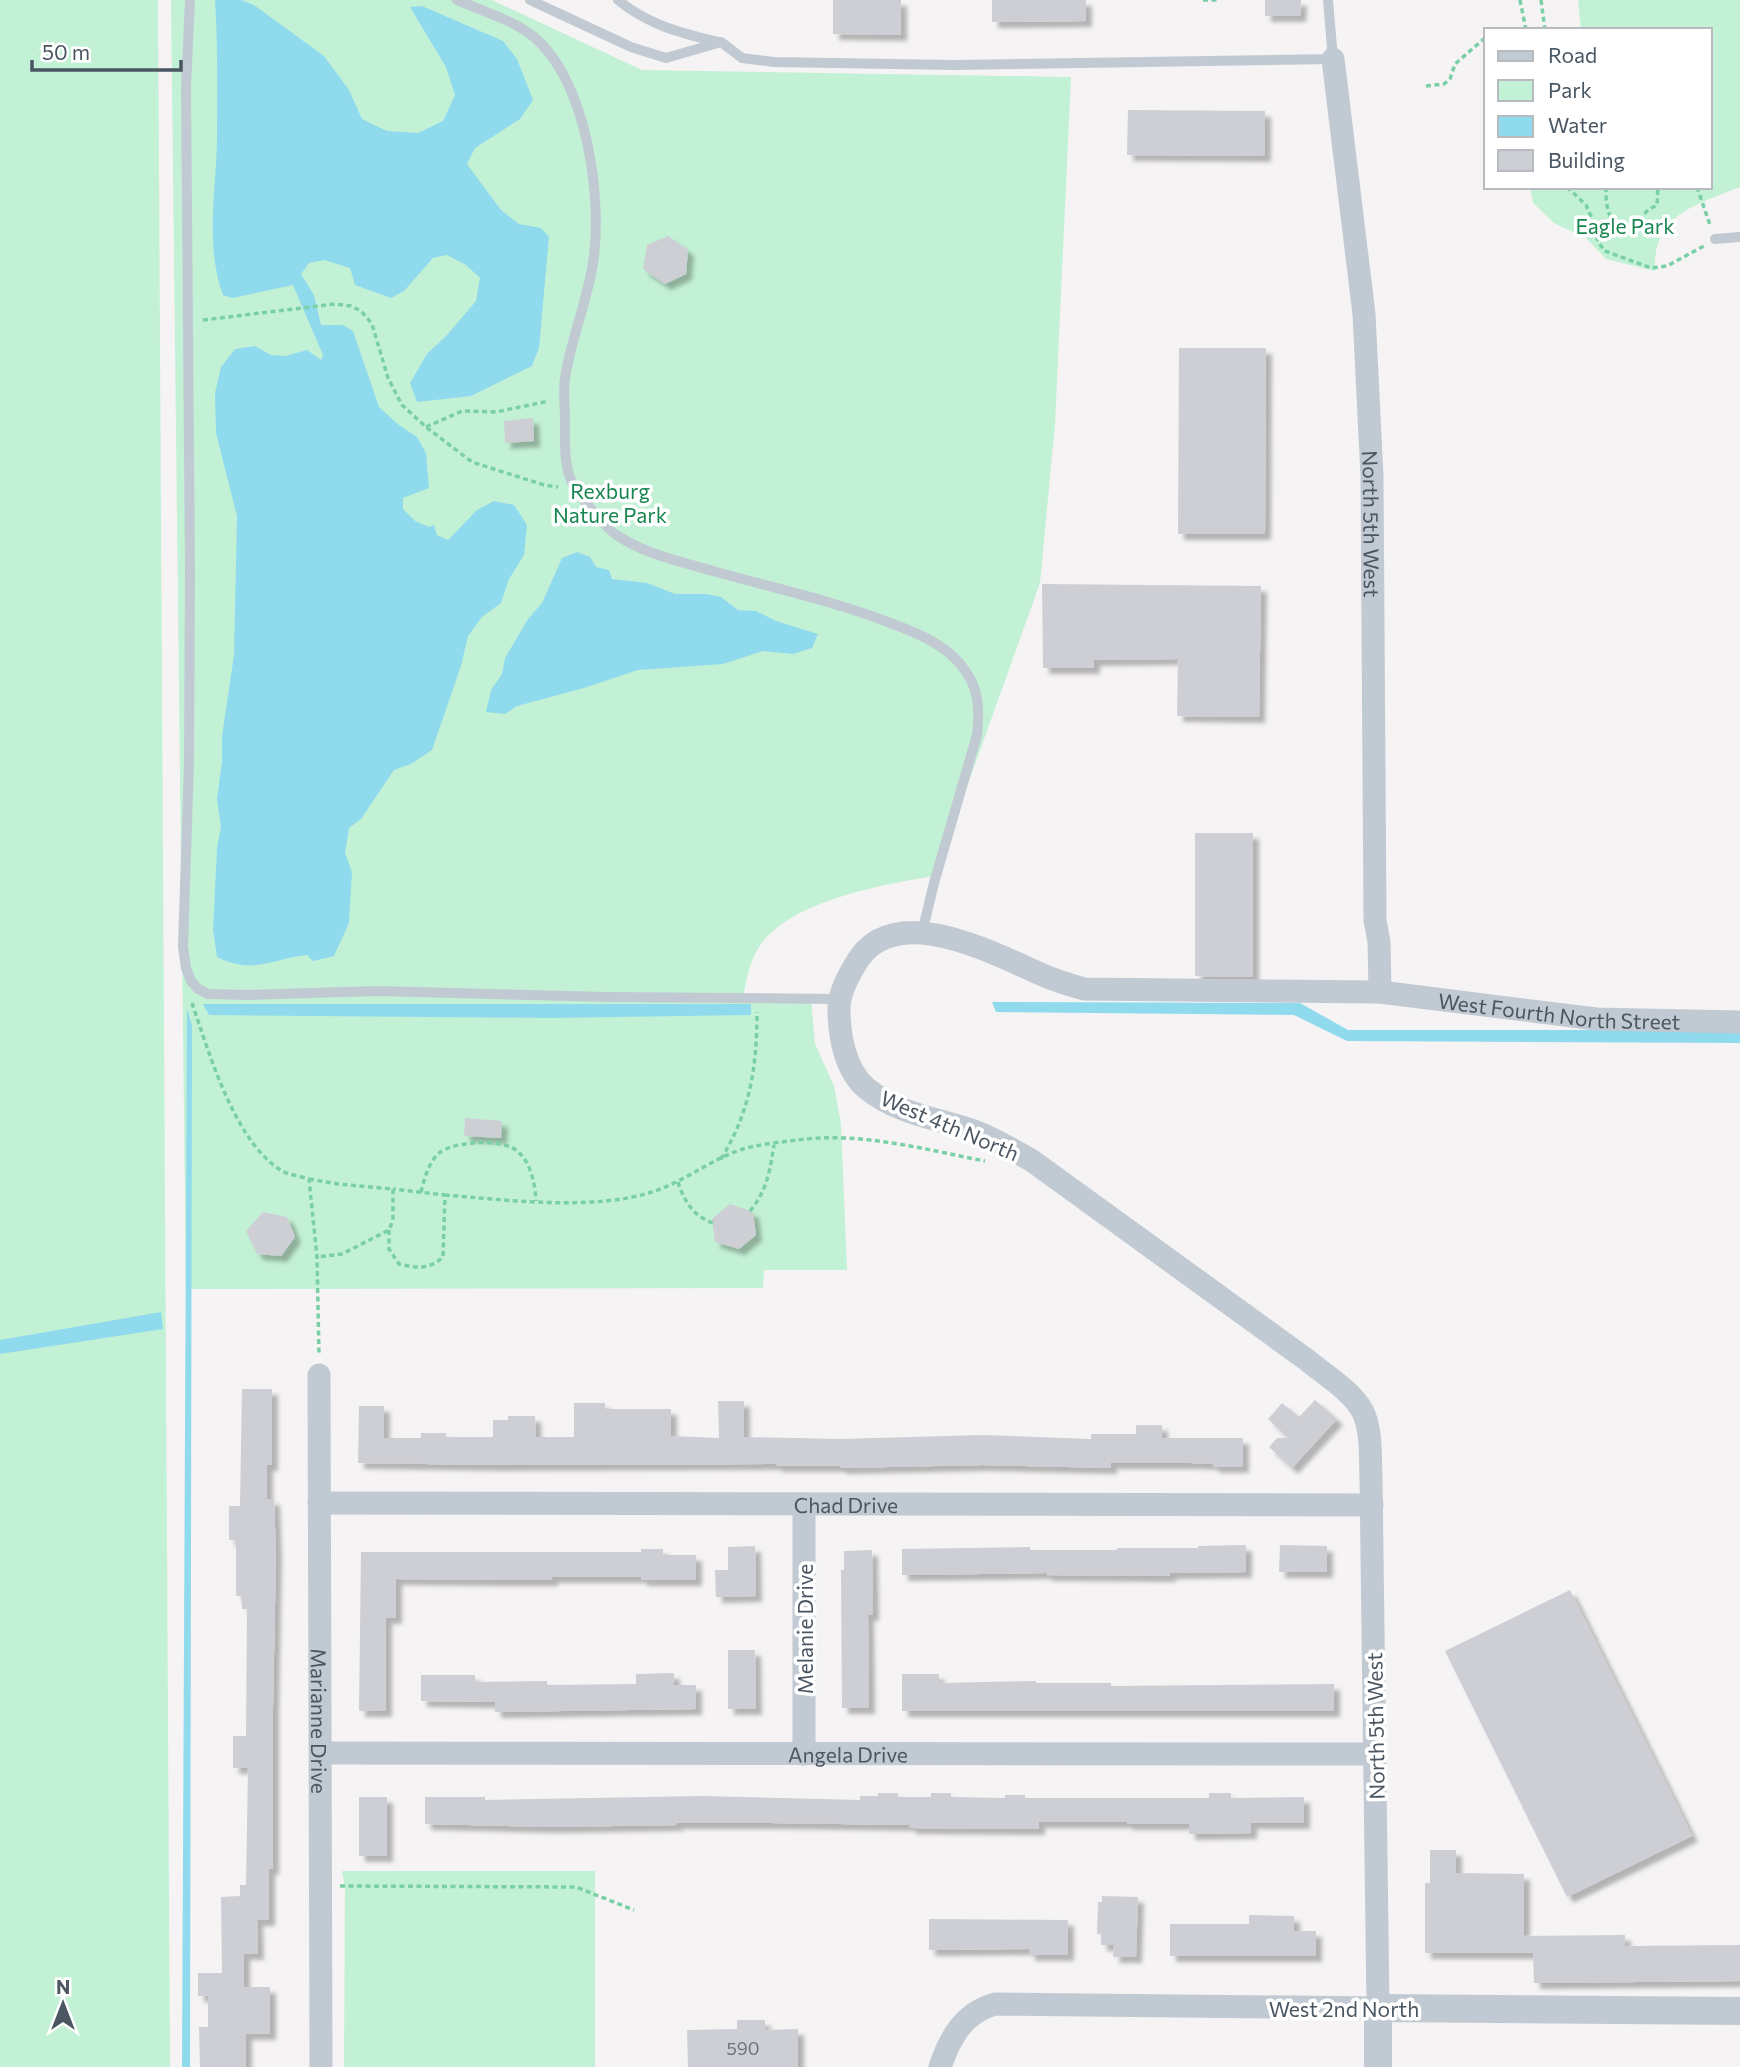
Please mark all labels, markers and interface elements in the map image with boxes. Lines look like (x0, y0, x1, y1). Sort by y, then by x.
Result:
scale bar (32, 28, 180, 72)
legend (1484, 28, 1712, 189)
text: 50 m (42, 39, 90, 64)
text: Road (1548, 42, 1597, 67)
text: Park (1548, 77, 1592, 102)
text: Water (1548, 112, 1607, 137)
text: Building (1548, 147, 1625, 172)
park label: Eagle Park (1575, 213, 1675, 238)
street label: North 5th West (1358, 450, 1385, 598)
park label: Rexburg Nature Park (553, 478, 667, 527)
street label: West Fourth North Street (1437, 987, 1680, 1033)
street label: West 4th North (877, 1085, 1023, 1165)
street label: Chad Drive (794, 1491, 898, 1517)
street label: Melanie Drive (792, 1564, 817, 1694)
street label: Marianne Drive (307, 1648, 333, 1794)
street label: North 5th West (1361, 1652, 1389, 1800)
street label: Angela Drive (788, 1741, 908, 1766)
north arrow (28, 1969, 98, 2039)
text: N (56, 1975, 70, 1998)
street label: West 2nd North (1269, 1996, 1419, 2021)
house number: 590 (726, 2037, 760, 2059)

